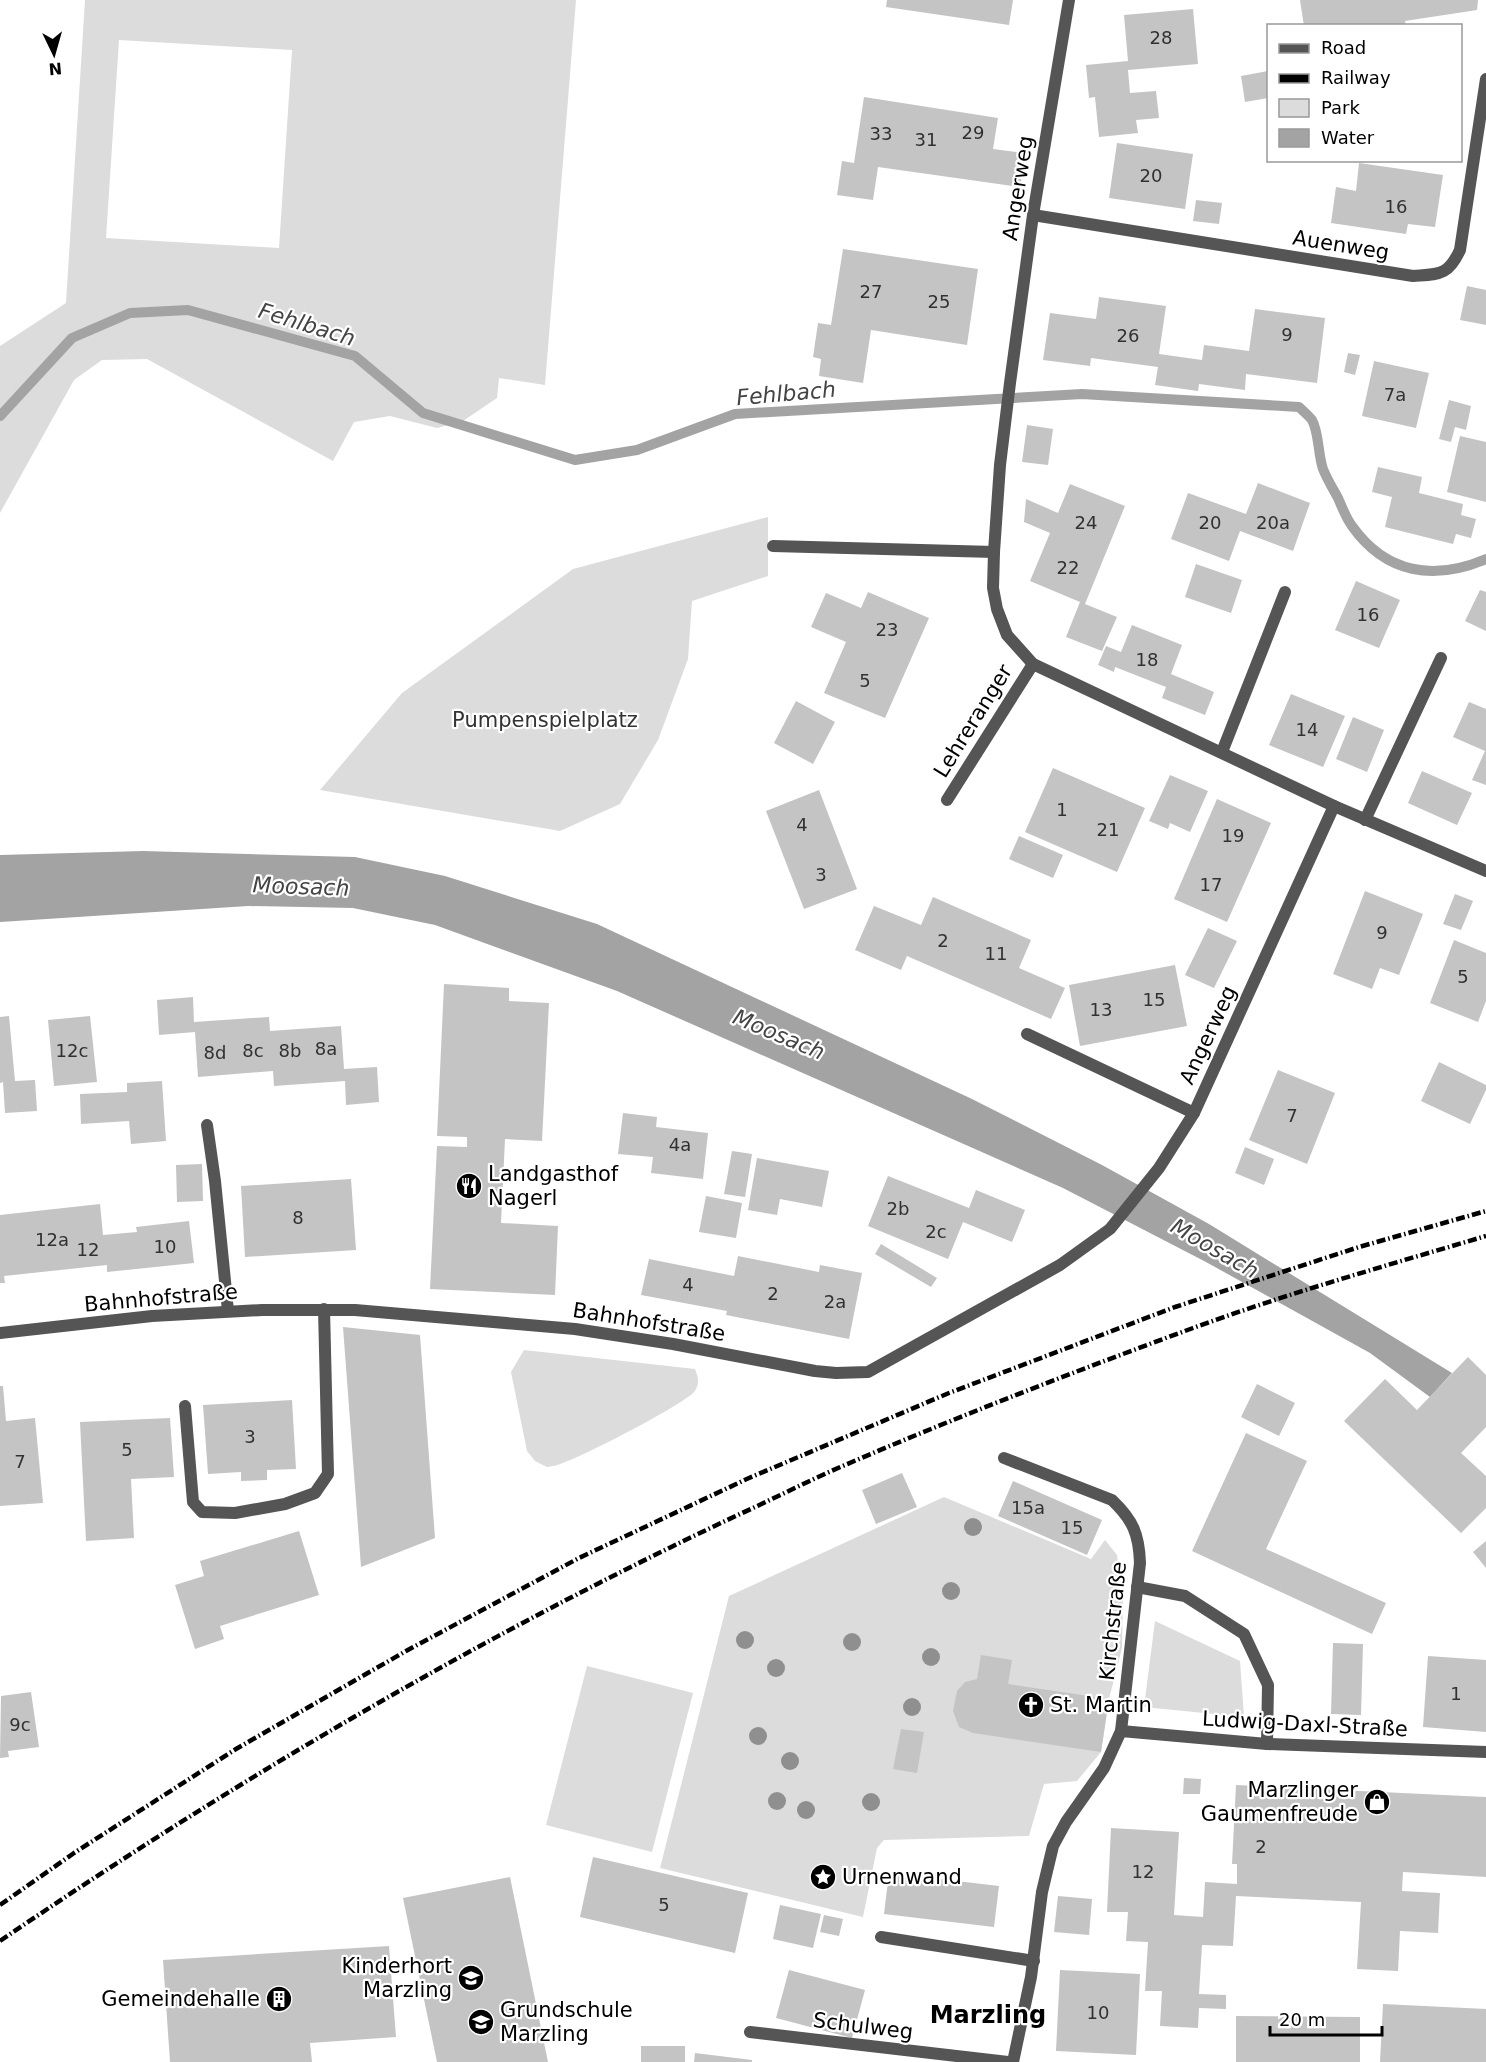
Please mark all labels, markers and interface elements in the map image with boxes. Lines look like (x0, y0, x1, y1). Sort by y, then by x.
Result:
north arrow (24, 24, 84, 84)
legend (1267, 24, 1462, 162)
house number: 28 (1150, 27, 1172, 48)
text: Road (1321, 37, 1366, 58)
text: N (48, 58, 63, 78)
text: Railway (1321, 67, 1391, 88)
text: Park (1321, 97, 1360, 118)
house number: 29 (962, 122, 984, 143)
house number: 33 (870, 123, 892, 144)
text: Water (1321, 127, 1375, 148)
house number: 31 (915, 129, 937, 150)
street label: Angerweg (998, 134, 1038, 242)
house number: 20 (1140, 165, 1162, 186)
house number: 16 (1385, 196, 1407, 217)
street label: Auenweg (1291, 226, 1391, 264)
house number: 27 (860, 281, 882, 302)
house number: 25 (928, 291, 950, 312)
water label: Fehlbach (256, 298, 358, 351)
house number: 9 (1281, 324, 1293, 345)
house number: 26 (1117, 325, 1139, 346)
water label: Fehlbach (735, 377, 837, 410)
house number: 7a (1384, 384, 1406, 405)
house number: 24 (1075, 512, 1097, 533)
house number: 20 (1199, 512, 1221, 533)
house number: 20a (1256, 512, 1290, 533)
house number: 22 (1057, 557, 1079, 578)
house number: 16 (1357, 604, 1379, 625)
house number: 23 (876, 619, 898, 640)
house number: 18 (1136, 649, 1158, 670)
street label: Lehreranger (929, 660, 1017, 782)
house number: 5 (859, 670, 871, 691)
park label: Pumpenspielplatz (452, 708, 638, 732)
house number: 14 (1296, 719, 1318, 740)
house number: 1 (1056, 799, 1068, 820)
house number: 4 (796, 814, 808, 835)
house number: 21 (1097, 819, 1119, 840)
house number: 19 (1222, 825, 1244, 846)
house number: 3 (815, 864, 827, 885)
water label: Moosach (252, 872, 350, 901)
house number: 17 (1200, 874, 1222, 895)
house number: 9 (1376, 922, 1388, 943)
house number: 2 (937, 930, 949, 951)
house number: 11 (985, 943, 1007, 964)
house number: 5 (1457, 966, 1469, 987)
street label: Angerweg (1175, 982, 1241, 1088)
house number: 15 (1143, 989, 1165, 1010)
house number: 13 (1090, 999, 1112, 1020)
water label: Moosach (729, 1004, 828, 1065)
house number: 8a (315, 1038, 337, 1059)
house number: 12c (56, 1040, 88, 1061)
house number: 8c (242, 1040, 264, 1061)
house number: 8b (279, 1040, 301, 1061)
house number: 8d (204, 1042, 226, 1063)
house number: 7 (1286, 1105, 1298, 1126)
house number: 4a (669, 1134, 691, 1155)
place label: Landgasthof Nagerl (488, 1162, 619, 1210)
restaurant icon: Landgasthof Nagerl (454, 1171, 484, 1201)
house number: 2b (887, 1198, 909, 1219)
house number: 8 (292, 1207, 304, 1228)
water label: Moosach (1167, 1213, 1263, 1283)
house number: 2c (925, 1221, 947, 1242)
house number: 12a (35, 1229, 69, 1250)
house number: 10 (154, 1236, 176, 1257)
house number: 12 (77, 1239, 99, 1260)
house number: 4 (682, 1274, 694, 1295)
street label: Bahnhofstraße (83, 1279, 239, 1317)
house number: 2 (767, 1283, 779, 1304)
house number: 2a (824, 1291, 846, 1312)
street label: Bahnhofstraße (571, 1298, 727, 1346)
house number: 3 (244, 1426, 256, 1447)
house number: 5 (121, 1439, 133, 1460)
house number: 7 (14, 1451, 26, 1472)
house number: 15a (1011, 1497, 1045, 1518)
house number: 15 (1061, 1517, 1083, 1538)
street label: Kirchstraße (1095, 1560, 1131, 1682)
house number: 1 (1450, 1683, 1462, 1704)
church icon: St. Martin (1016, 1690, 1046, 1720)
place label: St. Martin (1050, 1693, 1152, 1717)
street label: Ludwig-Daxl-Straße (1202, 1707, 1408, 1741)
house number: 9c (9, 1714, 31, 1735)
place label: Marzlinger Gaumenfreude (1201, 1778, 1358, 1826)
shop icon: Marzlinger Gaumenfreude (1362, 1787, 1392, 1817)
house number: 2 (1255, 1836, 1267, 1857)
house number: 12 (1132, 1861, 1154, 1882)
place icon: Urnenwand (808, 1862, 838, 1892)
place label: Urnenwand (842, 1865, 962, 1889)
house number: 5 (658, 1894, 670, 1915)
place label: Kinderhort Marzling (342, 1954, 452, 2002)
school or university icon: Kinderhort Marzling (456, 1963, 486, 1993)
building icon: Gemeindehalle (264, 1984, 294, 2014)
place label: Gemeindehalle (101, 1987, 260, 2011)
place label: Grundschule Marzling (500, 1998, 633, 2046)
scale bar (1270, 1999, 1382, 2037)
district label: Marzling (930, 2001, 1046, 2029)
house number: 10 (1087, 2002, 1109, 2023)
school or university icon: Grundschule Marzling (466, 2007, 496, 2037)
street label: Schulweg (812, 2008, 914, 2044)
text: 20 m (1279, 2009, 1325, 2030)

